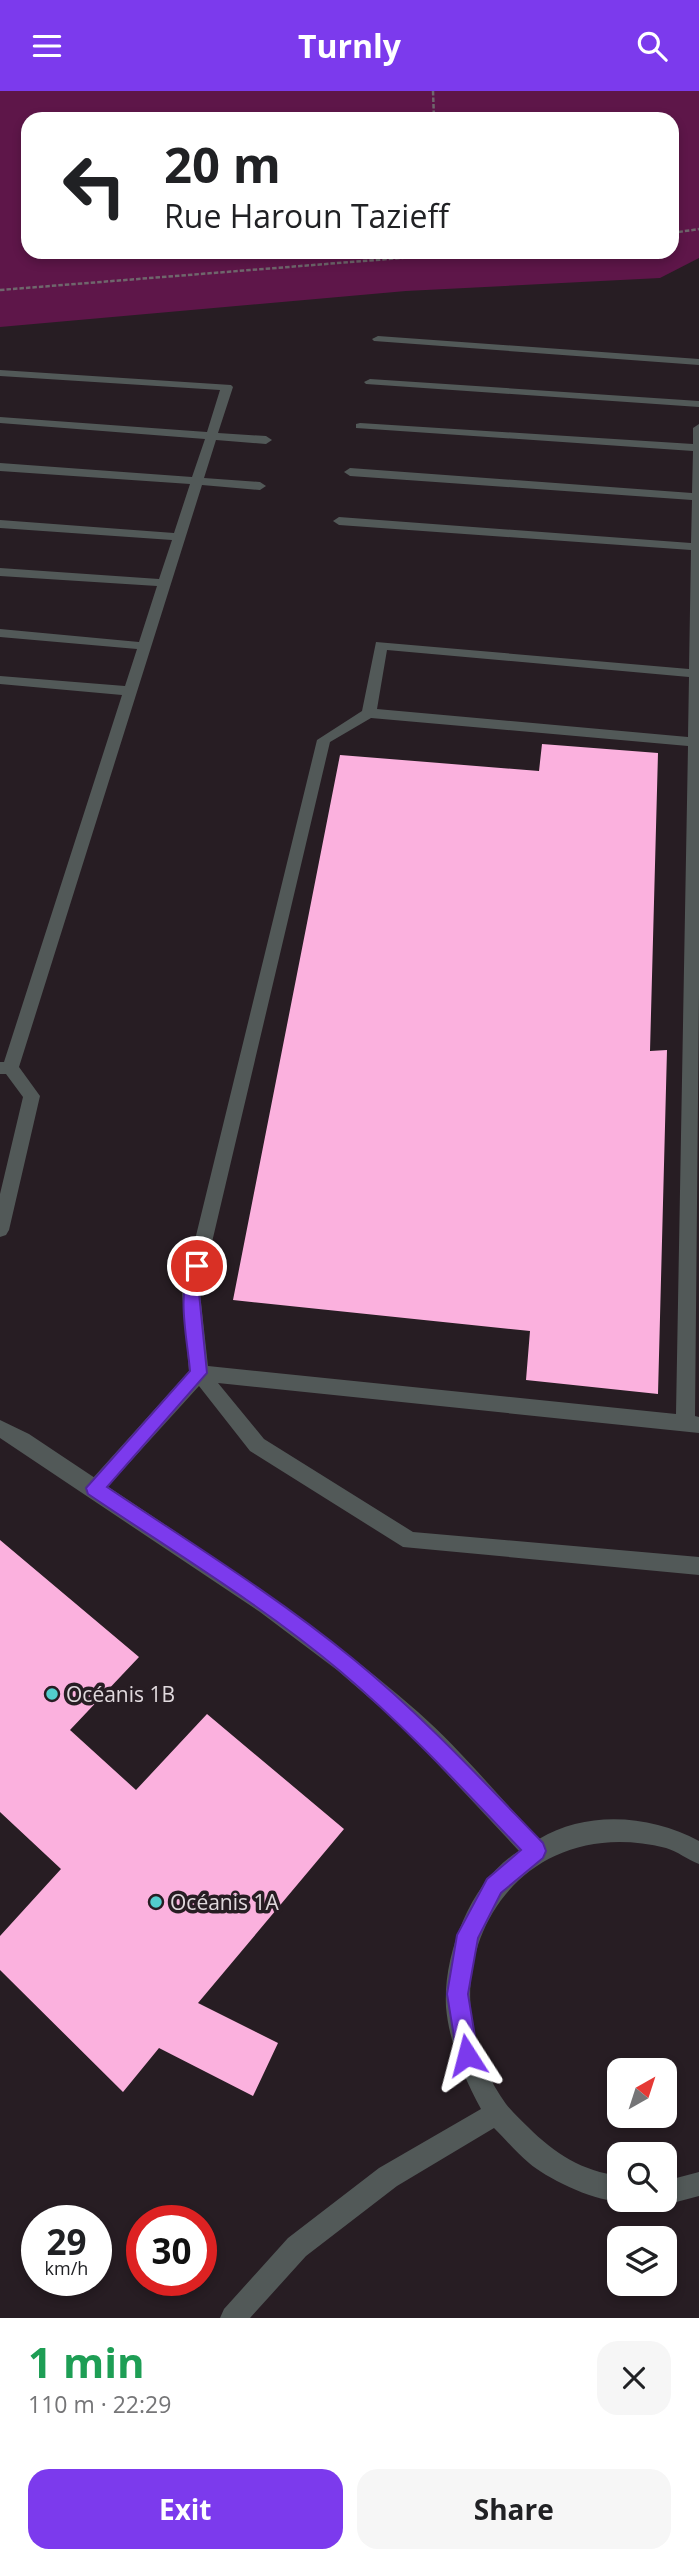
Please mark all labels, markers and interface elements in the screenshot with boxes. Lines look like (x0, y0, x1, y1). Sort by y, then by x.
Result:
text: Turnly (298, 24, 401, 67)
icon: menu (28, 27, 66, 65)
icon: search (633, 27, 671, 65)
text: 20 m (164, 131, 281, 197)
icon: left (49, 140, 140, 231)
text: Rue Haroun Tazieff (164, 194, 449, 237)
pin (167, 1236, 227, 1296)
icon: arrive (178, 1247, 216, 1285)
place label: Océanis 1B (66, 1680, 175, 1708)
marker: Océanis 1B (44, 1686, 60, 1702)
place label: Océanis 1A (170, 1888, 280, 1916)
marker: Océanis 1A (148, 1894, 164, 1910)
position arrow (430, 2018, 504, 2092)
north arrow (607, 2058, 677, 2128)
map controls (607, 2058, 677, 2296)
button: search (607, 2142, 677, 2212)
speed limit sign: 30 (126, 2205, 217, 2296)
text: 29 (46, 2218, 87, 2265)
button: layers (607, 2226, 677, 2296)
text: km/h (45, 2256, 88, 2280)
text: 1 min (28, 2333, 145, 2390)
button: close (597, 2341, 671, 2415)
text: 110 m · 22:29 (28, 2388, 171, 2420)
button: Exit (28, 2469, 343, 2549)
button: Share (357, 2469, 671, 2549)

